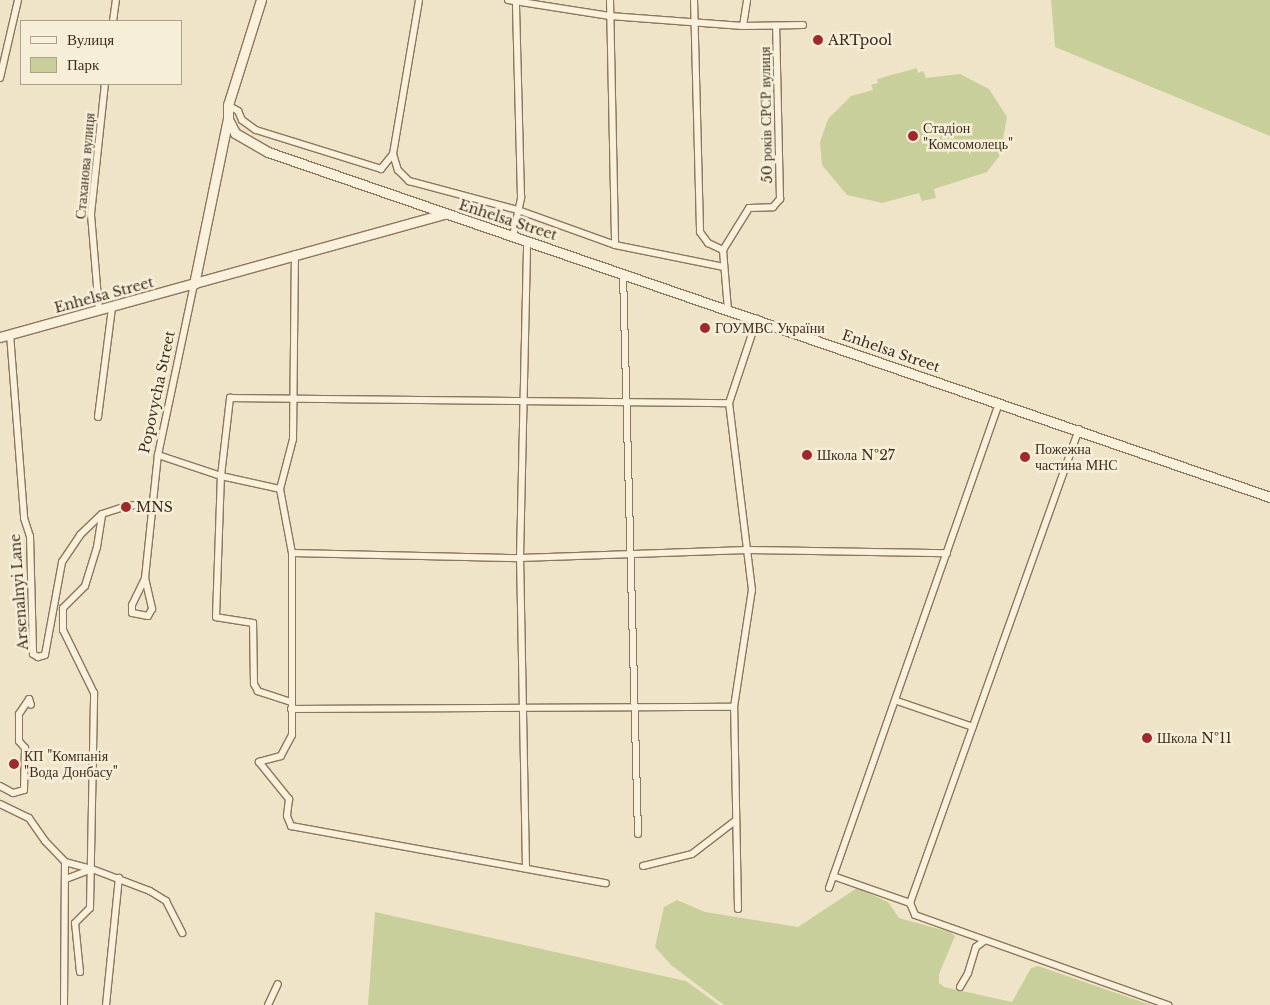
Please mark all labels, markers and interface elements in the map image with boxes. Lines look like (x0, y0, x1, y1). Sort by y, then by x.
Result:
legend (20, 20, 182, 85)
text: Вулиця (67, 30, 114, 49)
place label: ARTpool (828, 32, 892, 48)
marker: ARTpool (812, 34, 824, 46)
street label: 50 років СРСР вулиця (756, 47, 776, 183)
text: Парк (67, 55, 99, 74)
street label: Стаханова вулиця (72, 112, 98, 220)
place label: Стадіон "Комсомолець" (923, 120, 1013, 152)
marker: Стадіон "Комсомолець" (907, 130, 919, 142)
street label: Enhelsa Street (457, 196, 559, 244)
street label: Enhelsa Street (52, 274, 156, 316)
place label: ГОУМВС України (715, 320, 825, 336)
marker: ГОУМВС України (699, 322, 711, 334)
street label: Enhelsa Street (840, 326, 942, 376)
street label: Popovycha Street (136, 329, 178, 455)
place label: Пожежна частина МНС (1035, 441, 1118, 474)
place label: Школа №27 (817, 447, 895, 463)
marker: Школа №27 (801, 449, 813, 461)
marker: Пожежна частина МНС (1019, 451, 1031, 463)
place label: MNS (136, 499, 173, 515)
marker: MNS (120, 501, 132, 513)
street label: Arsenalnyi Lane (7, 533, 31, 651)
place label: Школа №11 (1157, 730, 1232, 746)
marker: Школа №11 (1141, 732, 1153, 744)
place label: КП "Компанія "Вода Донбасу" (24, 748, 118, 780)
marker: КП "Компанія "Вода Донбасу" (8, 758, 20, 770)

